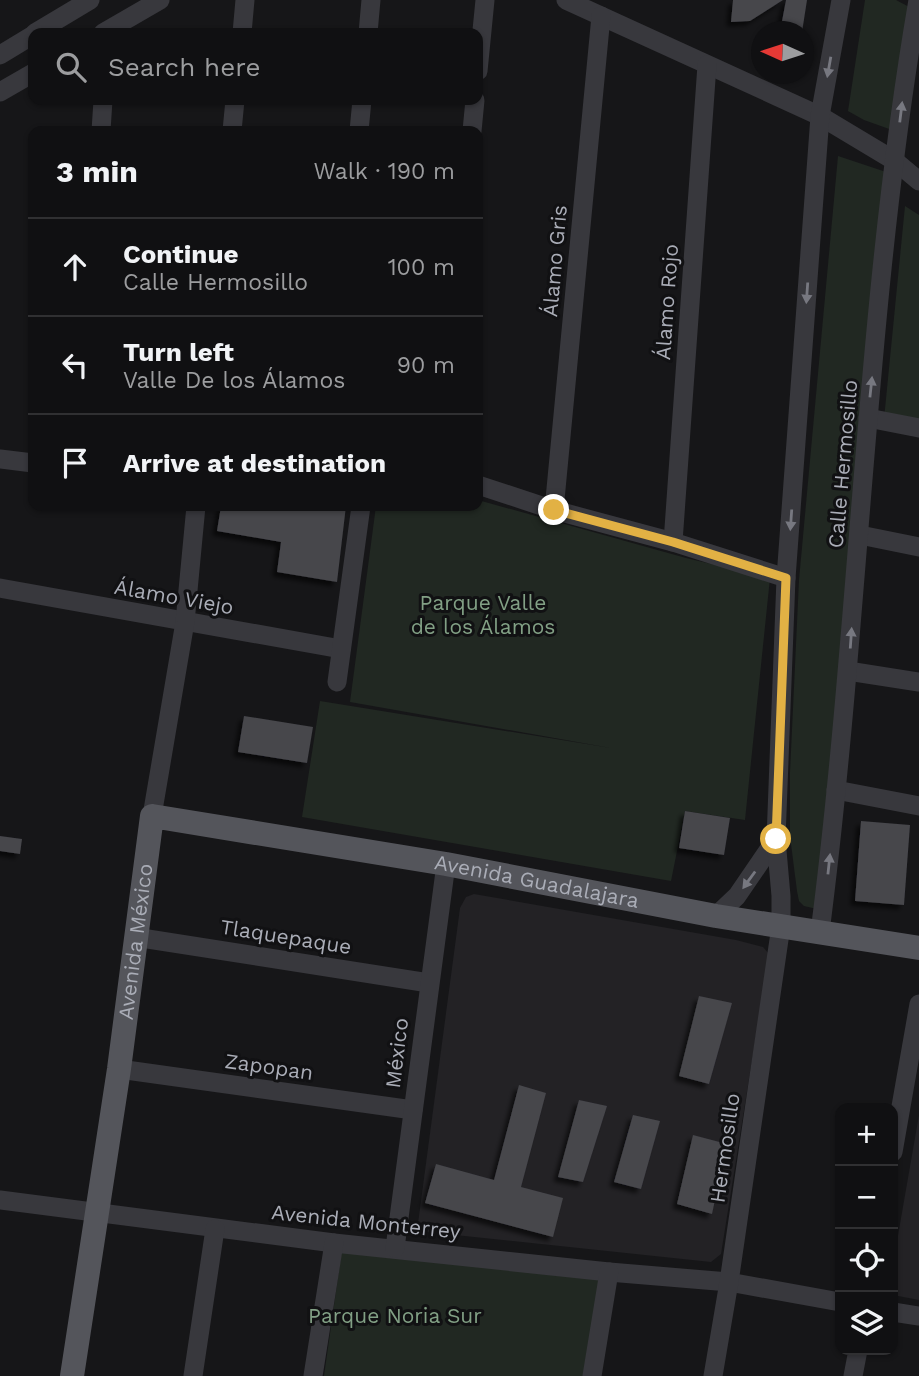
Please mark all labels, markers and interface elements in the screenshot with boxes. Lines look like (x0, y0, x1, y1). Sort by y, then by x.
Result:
north arrow (751, 21, 814, 84)
search box (28, 28, 483, 105)
icon: search (52, 48, 90, 86)
text: Search here (108, 52, 260, 82)
one-way arrow (823, 56, 834, 78)
one-way arrow (896, 101, 907, 123)
text: 3 min (56, 154, 138, 189)
text: Walk · 190 m (314, 158, 455, 185)
street label: Álamo Gris (537, 204, 572, 318)
text: Continue (123, 239, 239, 269)
street label: Álamo Rojo (650, 243, 683, 361)
icon: ahead (56, 248, 94, 286)
text: 100 m (388, 254, 455, 281)
text: Calle Hermosillo (123, 269, 308, 296)
one-way arrow (801, 283, 812, 305)
text: Turn left (123, 337, 234, 367)
icon: left (56, 346, 94, 384)
text: 90 m (397, 352, 455, 379)
text: Valle De los Álamos (123, 367, 345, 394)
one-way arrow (866, 376, 877, 398)
street label: Calle Hermosillo (823, 379, 862, 549)
icon: arrive (56, 444, 94, 482)
text: Arrive at destination (123, 448, 386, 478)
route end (538, 494, 569, 525)
one-way arrow (785, 509, 796, 531)
street label: Álamo Viejo (112, 574, 236, 619)
park label: Parque Valle de los Álamos (411, 590, 555, 639)
one-way arrow (846, 627, 857, 649)
route start (760, 823, 791, 854)
street label: Avenida Guadalajara (433, 849, 641, 913)
one-way arrow (823, 853, 834, 875)
street label: Avenida México (113, 862, 158, 1021)
one-way arrow (742, 871, 756, 889)
street label: Tlaquepaque (219, 914, 353, 959)
street label: México (380, 1016, 413, 1090)
street label: Zapopan (223, 1048, 315, 1085)
street label: Hermosillo (704, 1091, 745, 1204)
map controls (835, 1103, 898, 1355)
button: + (835, 1103, 898, 1166)
button: − (835, 1166, 898, 1229)
street label: Avenida Monterrey (270, 1199, 462, 1244)
button: locate (835, 1229, 898, 1292)
button: layers (835, 1292, 898, 1355)
park label: Parque Noria Sur (308, 1303, 482, 1328)

